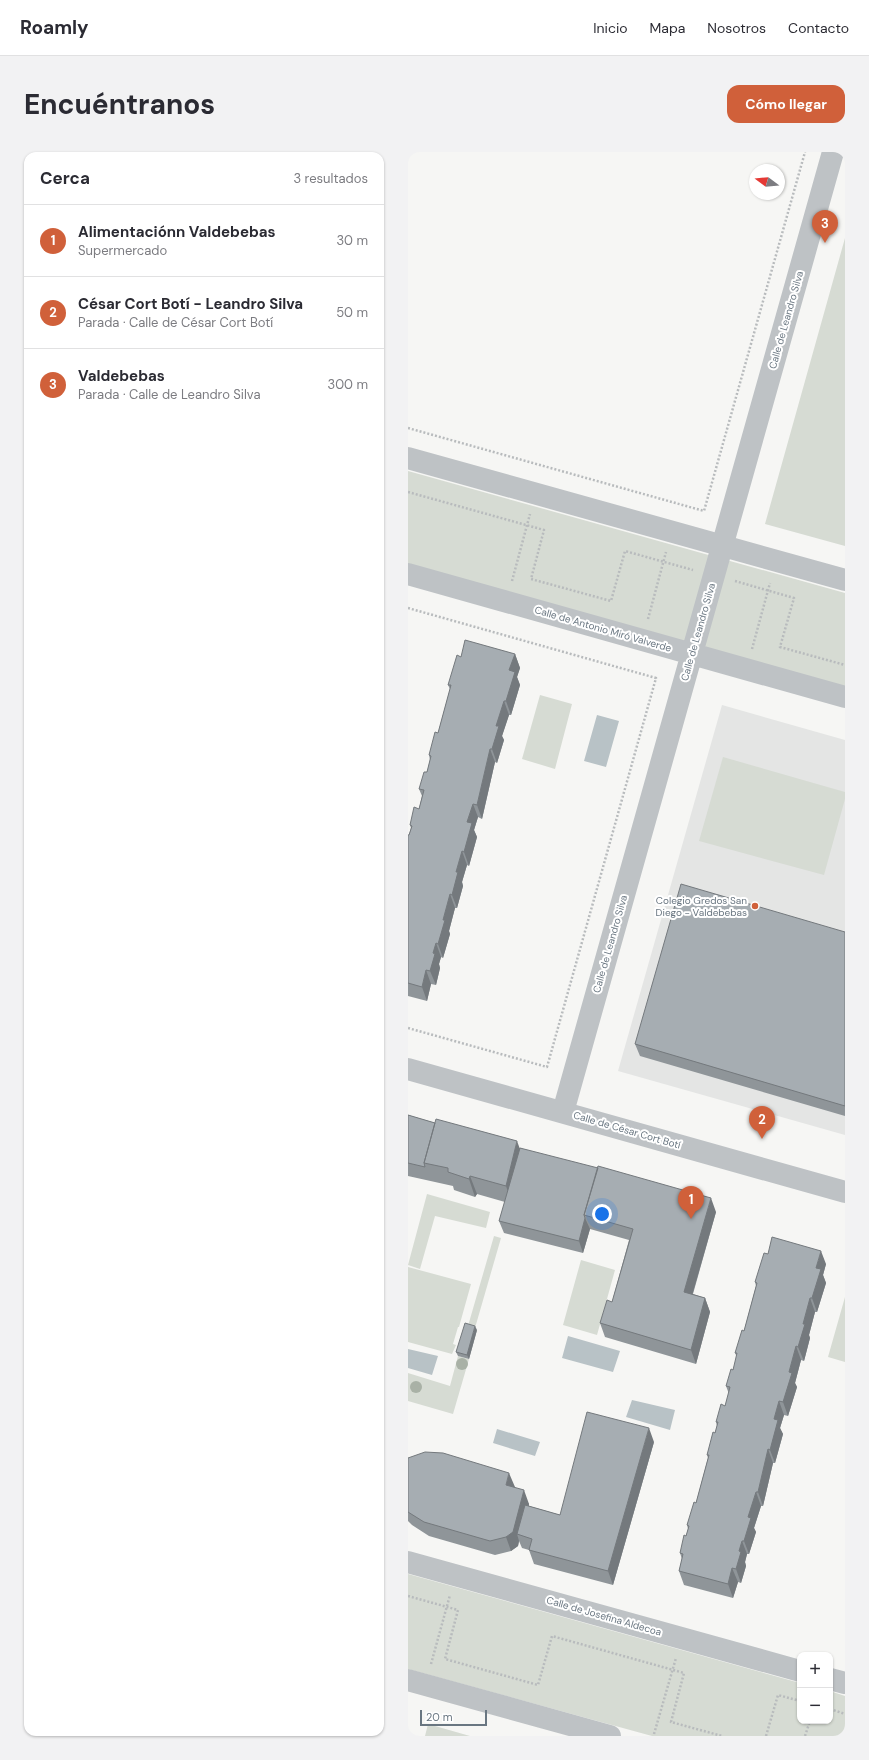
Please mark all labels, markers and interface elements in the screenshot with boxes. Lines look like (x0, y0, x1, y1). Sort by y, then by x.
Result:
text: Roamly (20, 15, 89, 40)
text: Inicio (593, 19, 628, 37)
text: Mapa (650, 19, 685, 37)
text: Nosotros (707, 19, 766, 37)
text: Contacto (788, 19, 849, 37)
button: Cómo llegar (727, 85, 845, 123)
text: Encuéntranos (24, 86, 215, 123)
north arrow (749, 164, 785, 200)
text: Cerca (40, 167, 90, 189)
text: 3 resultados (293, 170, 368, 187)
pin: 3 (812, 210, 838, 243)
text: Alimentaciónn Valdebebas (78, 222, 276, 242)
text: 1 (51, 232, 55, 249)
text: 30 m (336, 232, 368, 249)
text: Supermercado (78, 242, 167, 259)
street label: Calle de Leandro Silva (766, 270, 806, 370)
text: César Cort Botí - Leandro Silva (78, 294, 303, 314)
text: 2 (49, 304, 57, 321)
text: 50 m (336, 304, 368, 321)
text: Parada · Calle de César Cort Botí (78, 314, 273, 331)
text: Valdebebas (78, 366, 165, 386)
text: 3 (49, 376, 57, 393)
text: 300 m (327, 376, 368, 393)
text: Parada · Calle de Leandro Silva (78, 386, 260, 403)
street label: Calle de Leandro Silva (678, 582, 718, 682)
street label: Calle de Antonio Miró Valverde (533, 603, 673, 655)
street label: Calle de Leandro Silva (590, 894, 630, 994)
place label: Colegio Gredos San Diego - Valdebebas (656, 894, 747, 919)
marker: Colegio Gredos San Diego - Valdebebas (750, 901, 760, 911)
pin: 2 (749, 1106, 775, 1139)
street label: Calle de César Cort Botí (572, 1108, 683, 1152)
pin: 1 (678, 1186, 704, 1219)
your location (592, 1204, 612, 1224)
street label: Calle de Josefina Aldecoa (545, 1593, 663, 1639)
map controls (797, 1652, 833, 1724)
button: + (797, 1652, 833, 1688)
button: − (797, 1688, 833, 1724)
scale bar (420, 1708, 487, 1727)
text: 20 m (426, 1710, 452, 1724)

